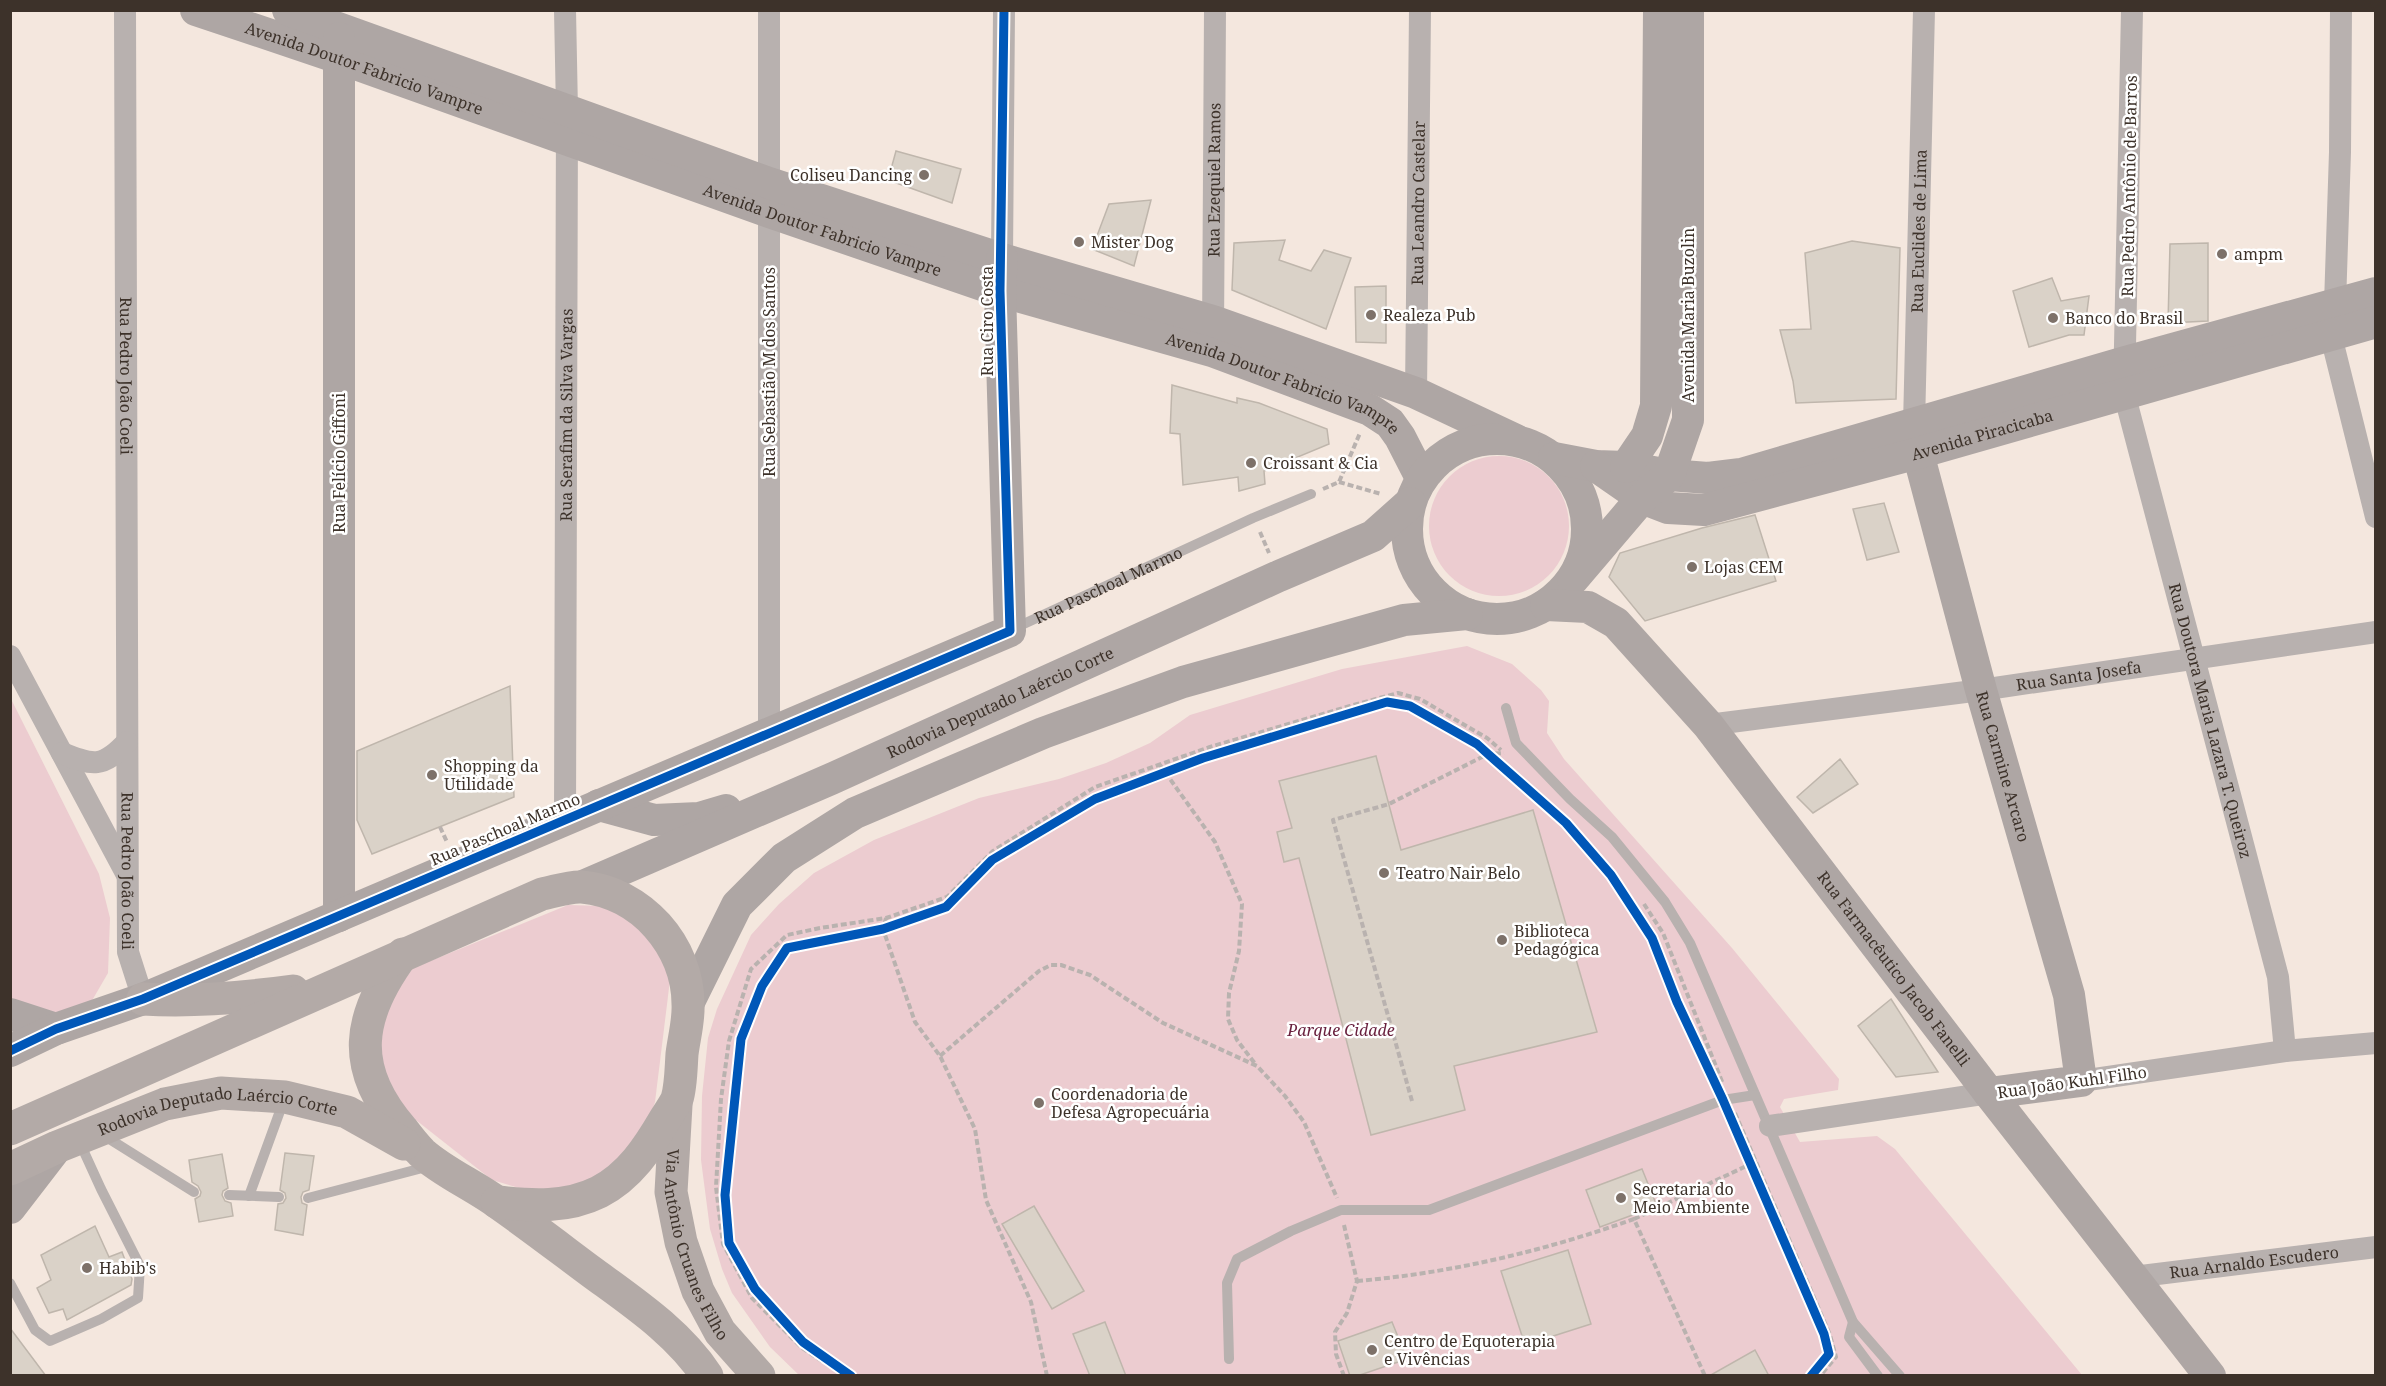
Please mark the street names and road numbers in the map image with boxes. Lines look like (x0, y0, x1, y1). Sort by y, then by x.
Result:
street label: Avenida Doutor Fabricio Vampre (242, 16, 486, 120)
street label: Rua Pedro Antônio de Barros (2116, 75, 2142, 297)
street label: Rua Ezequiel Ramos (1202, 103, 1225, 257)
street label: Rua Leandro Castelar (1406, 120, 1430, 285)
street label: Rua Euclides de Lima (1906, 149, 1932, 313)
street label: Avenida Doutor Fabricio Vampre (700, 178, 945, 281)
street label: Avenida Maria Buzolin (1677, 228, 1699, 402)
street label: Rua Ciro Costa (976, 266, 998, 376)
street label: Rua Sebastião M dos Santos (758, 267, 780, 477)
street label: Rua Pedro João Coeli (115, 297, 137, 455)
street label: Rua Serafim da Silva Vargas (555, 309, 577, 521)
street label: Avenida Doutor Fabricio Vampre (1163, 327, 1405, 438)
street label: Rua Felício Giffoni (328, 393, 350, 533)
street label: Avenida Piracicaba (1909, 404, 2055, 465)
street label: Rua Paschoal Marmo (1031, 541, 1186, 629)
street label: Rua Doutora Maria Lazara T. Queiroz (2164, 581, 2257, 861)
street label: Rodovia Deputado Laércio Corte (883, 641, 1117, 763)
street label: Rua Santa Josefa (2015, 656, 2143, 696)
street label: Rua Carmine Arcaro (1971, 688, 2035, 844)
street label: Rua Paschoal Marmo (427, 787, 583, 871)
street label: Rua Pedro João Coeli (116, 792, 139, 950)
street label: Rua Farmacêutico Jacob Fanelli (1812, 867, 1975, 1070)
street label: Rua João Kuhl Filho (1996, 1061, 2148, 1103)
street label: Rodovia Deputado Laércio Corte (94, 1082, 340, 1141)
street label: Via Antônio Cruanes Filho (660, 1148, 733, 1345)
street label: Rua Arnaldo Escudero (2168, 1241, 2340, 1283)

